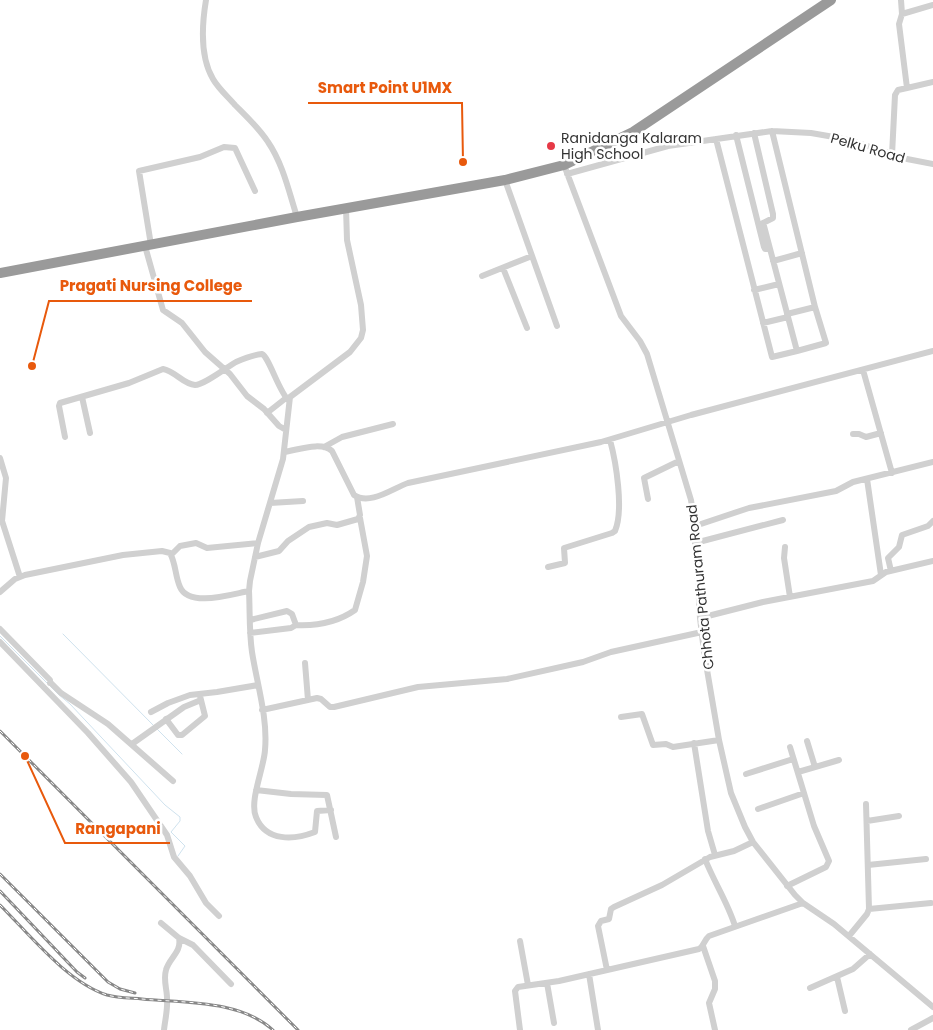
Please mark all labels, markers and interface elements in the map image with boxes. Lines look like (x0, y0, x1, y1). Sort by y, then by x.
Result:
callout: Smart Point U1MX (308, 73, 462, 103)
text: Smart Point U1MX (318, 77, 452, 98)
place label: Ranidanga Kalaram High School (561, 128, 702, 164)
street label: Pelku Road (828, 128, 908, 168)
marker: Ranidanga Kalaram High School (545, 140, 557, 152)
callout: Pragati Nursing College (49, 271, 252, 301)
text: Pragati Nursing College (60, 275, 242, 296)
street label: Chhota Pathuram Road (681, 503, 719, 671)
callout: Rangapani (65, 813, 170, 843)
text: Rangapani (75, 818, 161, 839)

